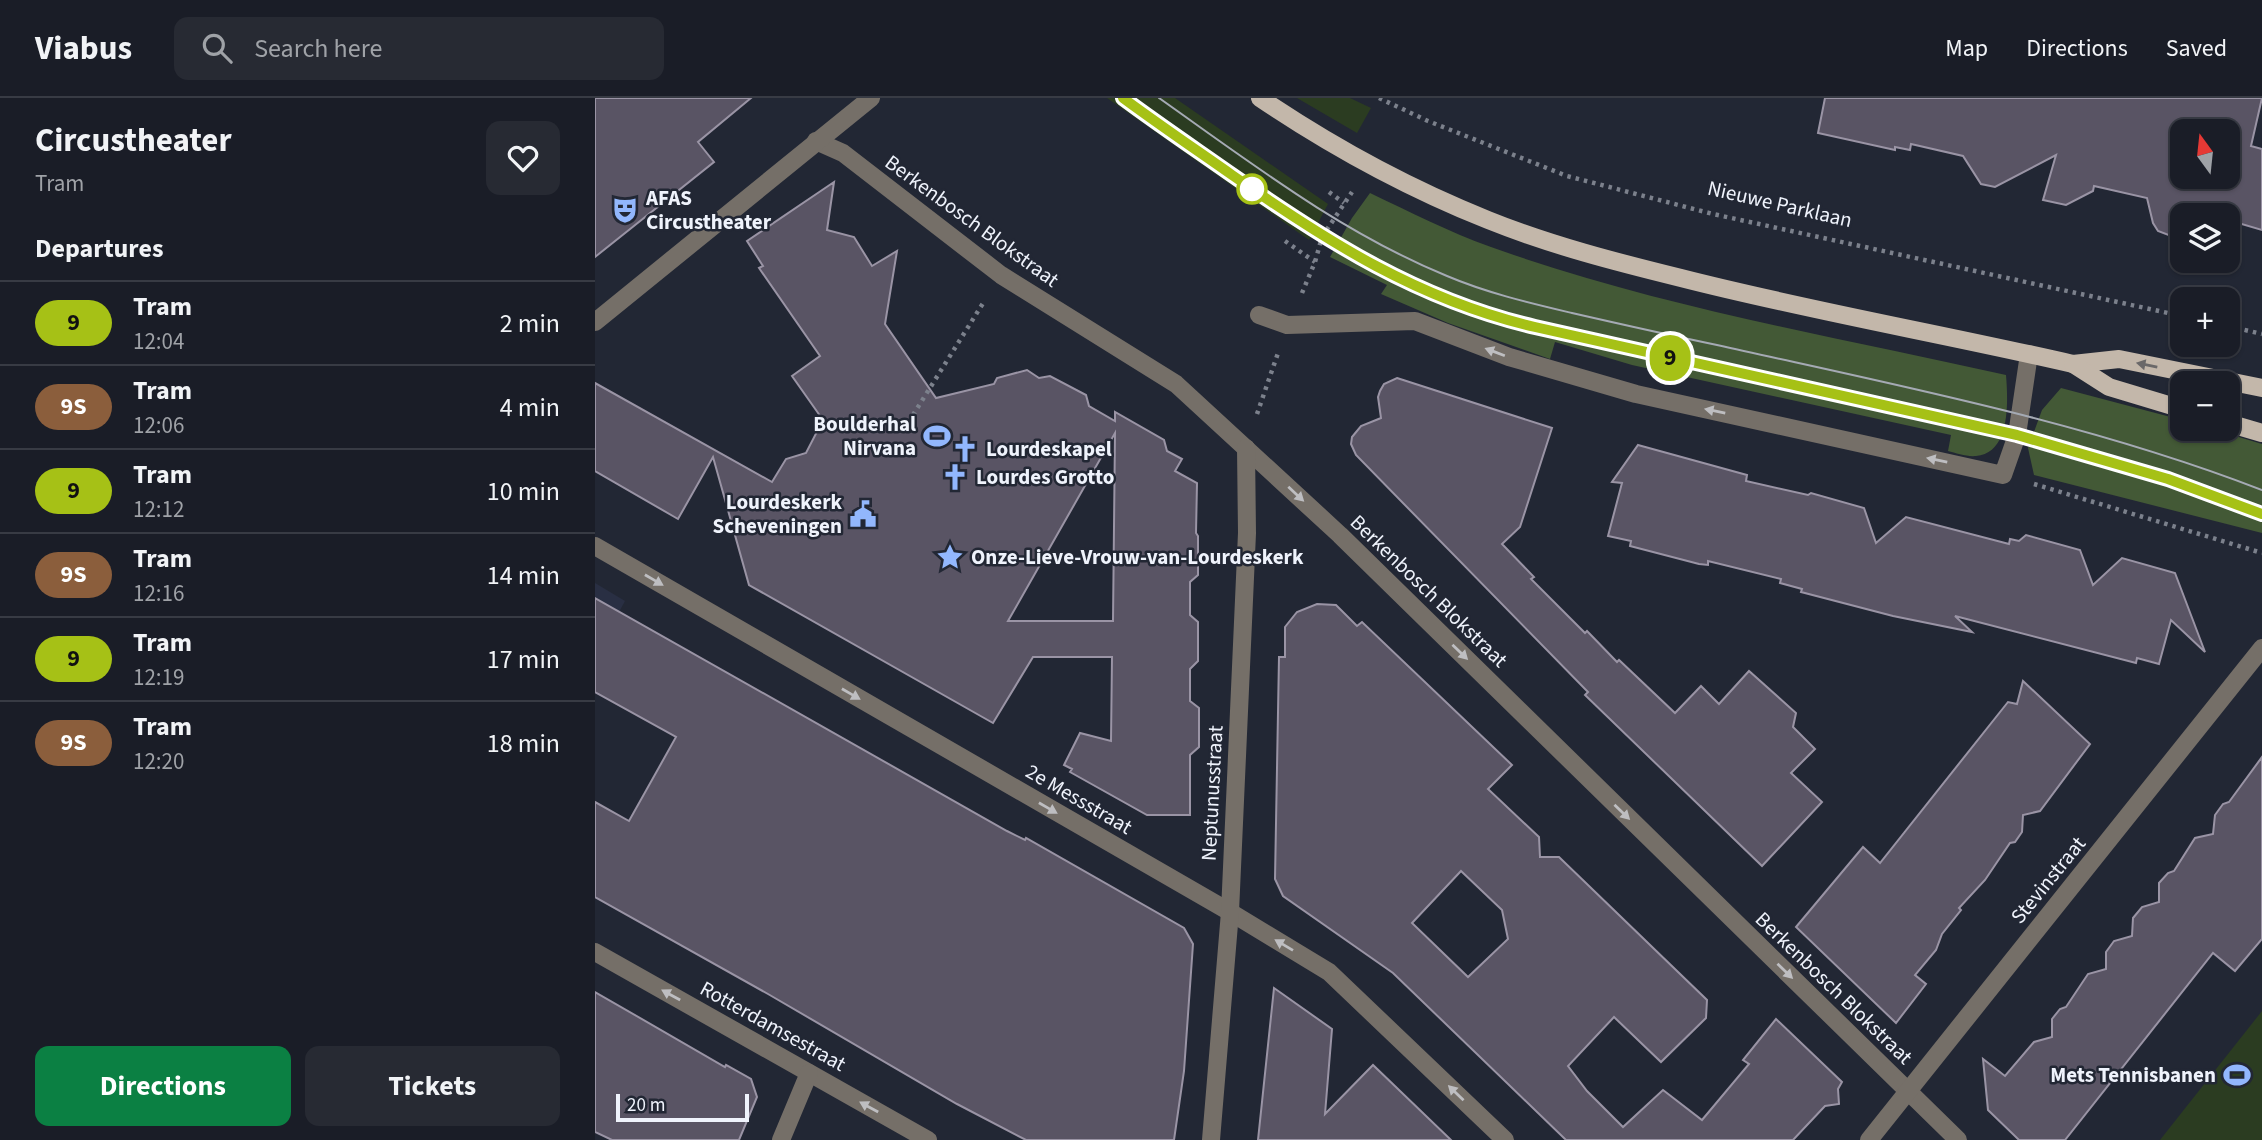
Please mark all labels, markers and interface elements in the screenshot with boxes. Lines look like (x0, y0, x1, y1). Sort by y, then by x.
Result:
search box (174, 17, 664, 80)
text: Viabus (35, 25, 132, 72)
icon: search (198, 29, 236, 67)
text: Search here (254, 30, 382, 67)
text: Map (1945, 31, 1988, 66)
text: Directions (2026, 31, 2128, 66)
text: Saved (2166, 31, 2227, 66)
text: Circustheater (35, 117, 232, 164)
north arrow (2170, 119, 2240, 189)
map controls (2170, 119, 2240, 441)
button: heart (486, 121, 560, 195)
street label: Berkenbosch Blokstraat (879, 148, 1065, 294)
text: Tram (35, 167, 84, 200)
street label: Nieuwe Parklaan (1705, 173, 1855, 235)
unlabelled marker (1237, 174, 1267, 204)
place label: AFAS Circustheater (645, 183, 772, 237)
theatre icon: AFAS Circustheater (610, 195, 640, 225)
button: layers (2170, 203, 2240, 273)
text: Departures (35, 230, 163, 267)
button: + (2170, 287, 2240, 357)
text: Tram (133, 288, 192, 325)
text: 9 (67, 305, 80, 340)
text: 2 min (500, 305, 560, 342)
text: 12:04 (133, 325, 184, 358)
line badge: 9 (1647, 335, 1693, 381)
text: 9 (1664, 340, 1676, 375)
one-way arrow (1485, 346, 1506, 357)
one-way arrow (2136, 359, 2158, 370)
button: − (2170, 371, 2240, 441)
text: Tram (133, 372, 192, 409)
text: 9S (60, 389, 87, 424)
text: 4 min (500, 389, 560, 426)
one-way arrow (1704, 405, 1726, 416)
text: 12:06 (133, 409, 184, 442)
place label: Boulderhal Nirvana (813, 409, 916, 463)
sports icon: Boulderhal Nirvana (922, 421, 952, 451)
church icon: Lourdeskapel (950, 434, 980, 464)
place label: Lourdeskapel (986, 434, 1112, 464)
one-way arrow (1926, 454, 1948, 465)
text: Tram (133, 456, 192, 493)
church icon: Lourdes Grotto (940, 462, 970, 492)
place label: Lourdes Grotto (976, 462, 1114, 492)
text: 9 (67, 473, 80, 508)
text: 10 min (487, 473, 560, 510)
one-way arrow (1287, 486, 1304, 502)
place label: Lourdeskerk Scheveningen (713, 487, 842, 541)
text: 12:12 (133, 493, 184, 526)
public building icon: Lourdeskerk Scheveningen (848, 499, 878, 529)
street label: Berkenbosch Blokstraat (1344, 508, 1514, 674)
text: Tram (133, 540, 192, 577)
place icon: Onze-Lieve-Vrouw-van-Lourdeskerk (935, 542, 965, 572)
place label: Onze-Lieve-Vrouw-van-Lourdeskerk (971, 542, 1304, 572)
text: 9S (60, 557, 87, 592)
text: 14 min (487, 557, 560, 594)
one-way arrow (644, 574, 664, 586)
text: 12:16 (133, 577, 184, 610)
text: Tram (133, 624, 192, 661)
text: 9 (67, 641, 80, 676)
text: 17 min (487, 641, 560, 678)
one-way arrow (1451, 644, 1468, 661)
text: 12:19 (133, 661, 184, 694)
one-way arrow (842, 688, 861, 700)
text: Tram (133, 708, 192, 745)
street label: Neptunusstraat (1193, 724, 1231, 862)
text: 9S (60, 725, 87, 760)
text: 18 min (487, 725, 560, 762)
text: 12:20 (133, 745, 184, 778)
street label: 2e Messstraat (1020, 756, 1138, 842)
one-way arrow (1039, 801, 1058, 814)
one-way arrow (1613, 803, 1630, 819)
street label: Stevinstraat (2003, 830, 2093, 930)
street label: Berkenbosch Blokstraat (1749, 905, 1919, 1071)
one-way arrow (1275, 939, 1294, 952)
one-way arrow (1776, 962, 1793, 979)
street label: Rotterdamsestraat (695, 973, 851, 1079)
one-way arrow (661, 989, 680, 1001)
button: Directions (35, 1046, 291, 1126)
button: Tickets (305, 1046, 560, 1126)
place label: Mets Tennisbanen (2050, 1060, 2216, 1090)
sports icon: Mets Tennisbanen (2222, 1060, 2252, 1090)
one-way arrow (1447, 1085, 1465, 1101)
scale bar (616, 1091, 749, 1123)
text: 20 m (627, 1092, 665, 1119)
one-way arrow (859, 1101, 879, 1113)

